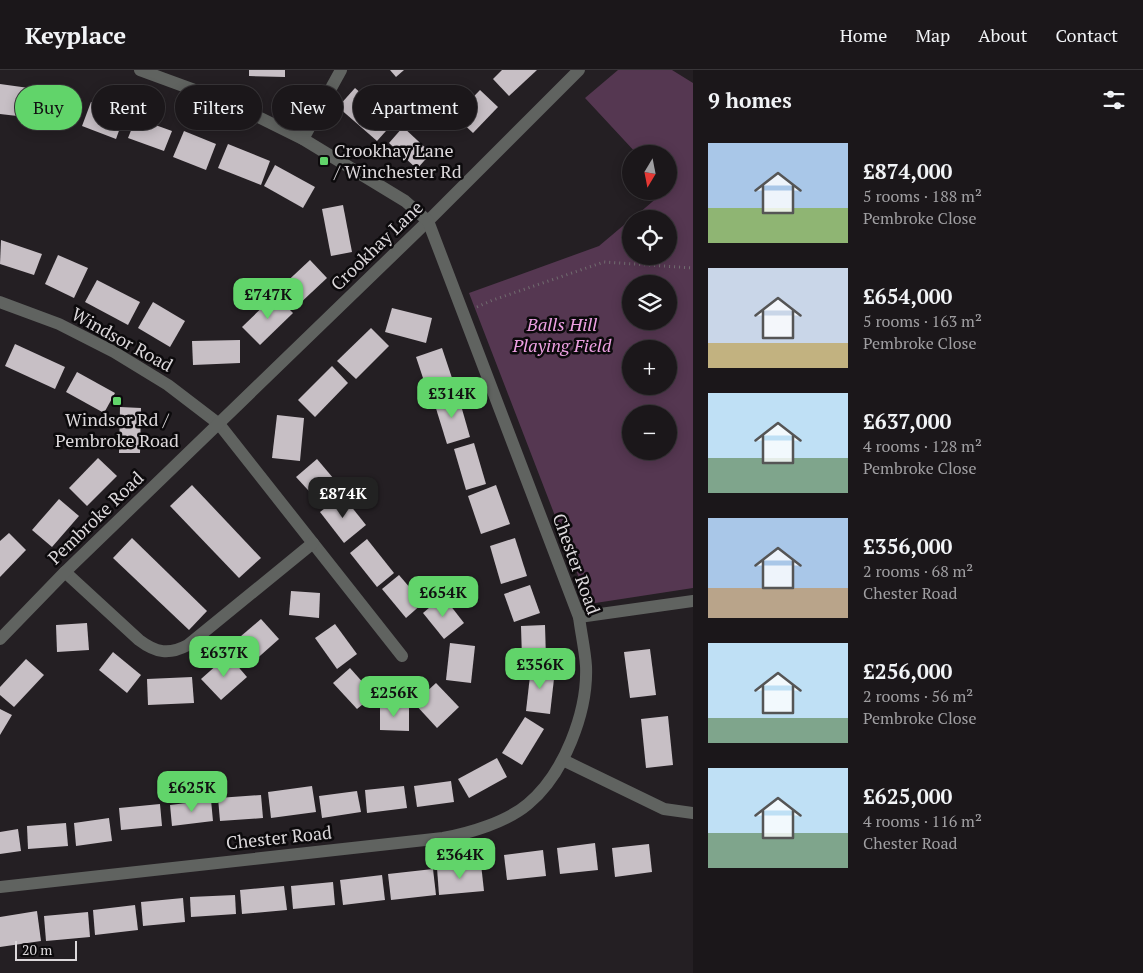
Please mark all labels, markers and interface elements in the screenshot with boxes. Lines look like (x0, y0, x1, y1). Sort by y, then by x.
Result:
text: Keyplace (25, 19, 126, 51)
text: Home (840, 23, 887, 47)
text: Map (915, 23, 950, 47)
text: About (978, 23, 1027, 47)
text: Contact (1055, 23, 1118, 47)
chip: Buy (15, 85, 82, 130)
chip: Rent (92, 85, 165, 130)
chip: Filters (175, 85, 262, 130)
chip: New (272, 85, 343, 130)
chip: Apartment (353, 85, 477, 130)
text: 9 homes (708, 86, 792, 114)
icon: filters (1100, 86, 1128, 114)
place label: Crookhay Lane / Winchester Rd (333, 138, 462, 183)
north arrow (622, 145, 678, 200)
map controls (622, 145, 677, 460)
marker: Crookhay Lane / Winchester Rd (318, 155, 330, 167)
text: £874,000 (863, 157, 952, 185)
icon: home (748, 163, 808, 223)
text: 5 rooms · 188 m² (863, 185, 982, 207)
street label: Crookhay Lane (325, 195, 428, 295)
text: Pembroke Close (863, 207, 977, 229)
button: locate (622, 210, 677, 265)
button: layers (622, 275, 677, 330)
pin: £747K (233, 278, 303, 320)
text: £654,000 (863, 282, 952, 310)
text: £747K (244, 283, 292, 305)
icon: home (748, 288, 808, 348)
street label: Windsor Road (68, 301, 177, 377)
text: 5 rooms · 163 m² (863, 310, 982, 332)
park label: Balls Hill Playing Field (512, 312, 612, 357)
text: Pembroke Close (863, 332, 977, 354)
button: + (622, 340, 677, 395)
pin: £314K (417, 376, 487, 419)
text: £314K (428, 382, 476, 404)
marker: Windsor Rd / Pembroke Road (111, 395, 123, 407)
button: − (622, 405, 677, 460)
place label: Windsor Rd / Pembroke Road (55, 407, 179, 452)
text: £637,000 (863, 407, 951, 435)
icon: home (748, 413, 808, 473)
text: 4 rooms · 128 m² (863, 435, 982, 457)
text: Pembroke Close (863, 457, 977, 479)
street label: Pembroke Road (42, 466, 148, 569)
pin: £874K (308, 476, 378, 519)
text: £874K (319, 482, 367, 504)
street label: Chester Road (548, 510, 606, 618)
text: £356,000 (863, 532, 952, 560)
icon: home (748, 538, 808, 598)
text: 2 rooms · 68 m² (863, 560, 973, 582)
pin: £654K (408, 576, 478, 618)
text: £654K (419, 581, 467, 603)
text: Chester Road (863, 582, 957, 604)
pin: £637K (189, 636, 259, 678)
text: £637K (200, 641, 248, 663)
pin: £356K (505, 648, 575, 690)
text: £356K (516, 653, 564, 675)
text: £256,000 (863, 657, 952, 685)
icon: home (748, 663, 808, 723)
pin: £256K (359, 676, 429, 718)
text: £256K (370, 681, 418, 703)
text: 2 rooms · 56 m² (863, 685, 973, 707)
text: Pembroke Close (863, 707, 977, 729)
pin: £625K (157, 770, 227, 813)
text: £625K (168, 776, 216, 798)
text: £625,000 (863, 782, 952, 810)
icon: home (748, 788, 808, 848)
text: 4 rooms · 116 m² (863, 810, 982, 832)
street label: Chester Road (225, 820, 333, 854)
text: Chester Road (863, 832, 957, 854)
pin: £364K (425, 838, 495, 880)
text: £364K (436, 843, 484, 865)
scale bar (15, 938, 78, 961)
text: 20 m (22, 940, 52, 959)

